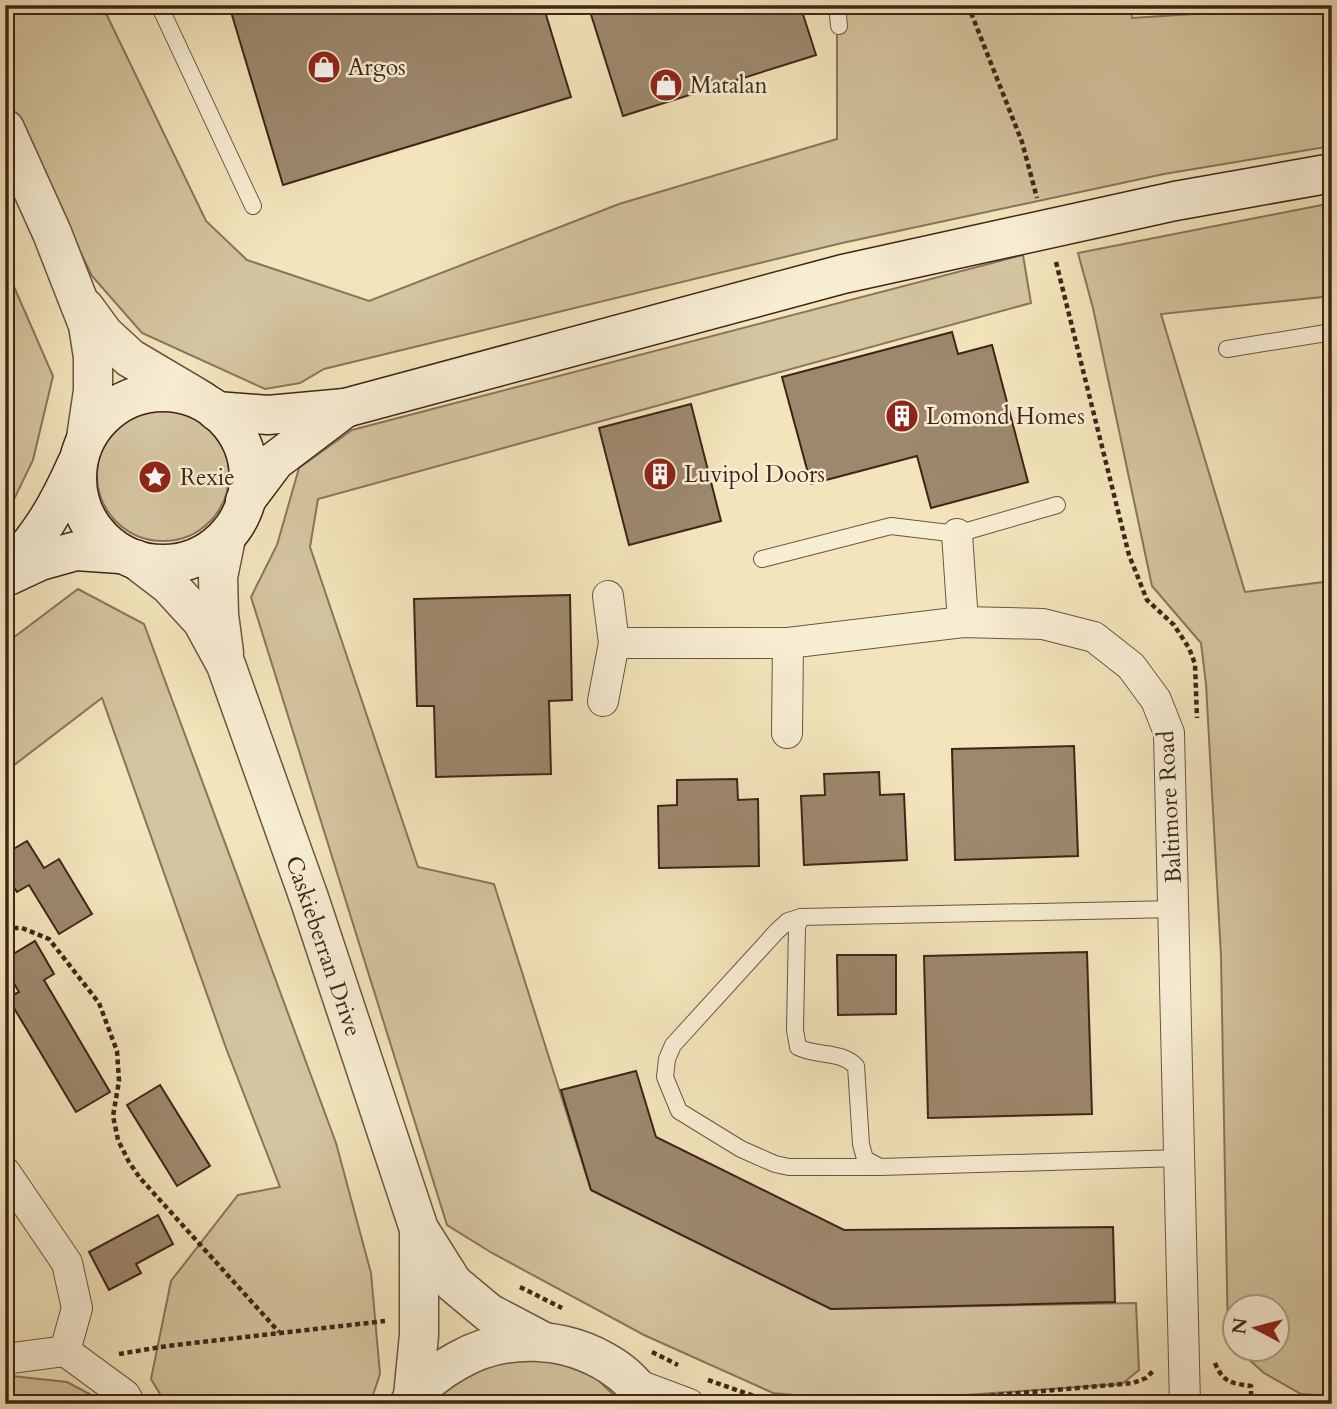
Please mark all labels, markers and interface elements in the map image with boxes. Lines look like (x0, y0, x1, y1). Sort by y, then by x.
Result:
shop icon: Argos (305, 48, 343, 86)
place label: Argos (348, 52, 406, 83)
shop icon: Matalan (647, 66, 685, 104)
place label: Matalan (690, 70, 768, 101)
building icon: Lomond Homes (883, 397, 921, 435)
place label: Lomond Homes (926, 401, 1085, 432)
building icon: Luvipol Doors (641, 455, 679, 493)
place icon: Rexie (136, 458, 174, 496)
place label: Luvipol Doors (684, 459, 825, 490)
place label: Rexie (180, 462, 235, 493)
street label: Baltimore Road (1150, 729, 1189, 884)
street label: Caskieberran Drive (278, 852, 369, 1040)
north arrow (1222, 1294, 1292, 1364)
text: N (1226, 1316, 1254, 1336)

